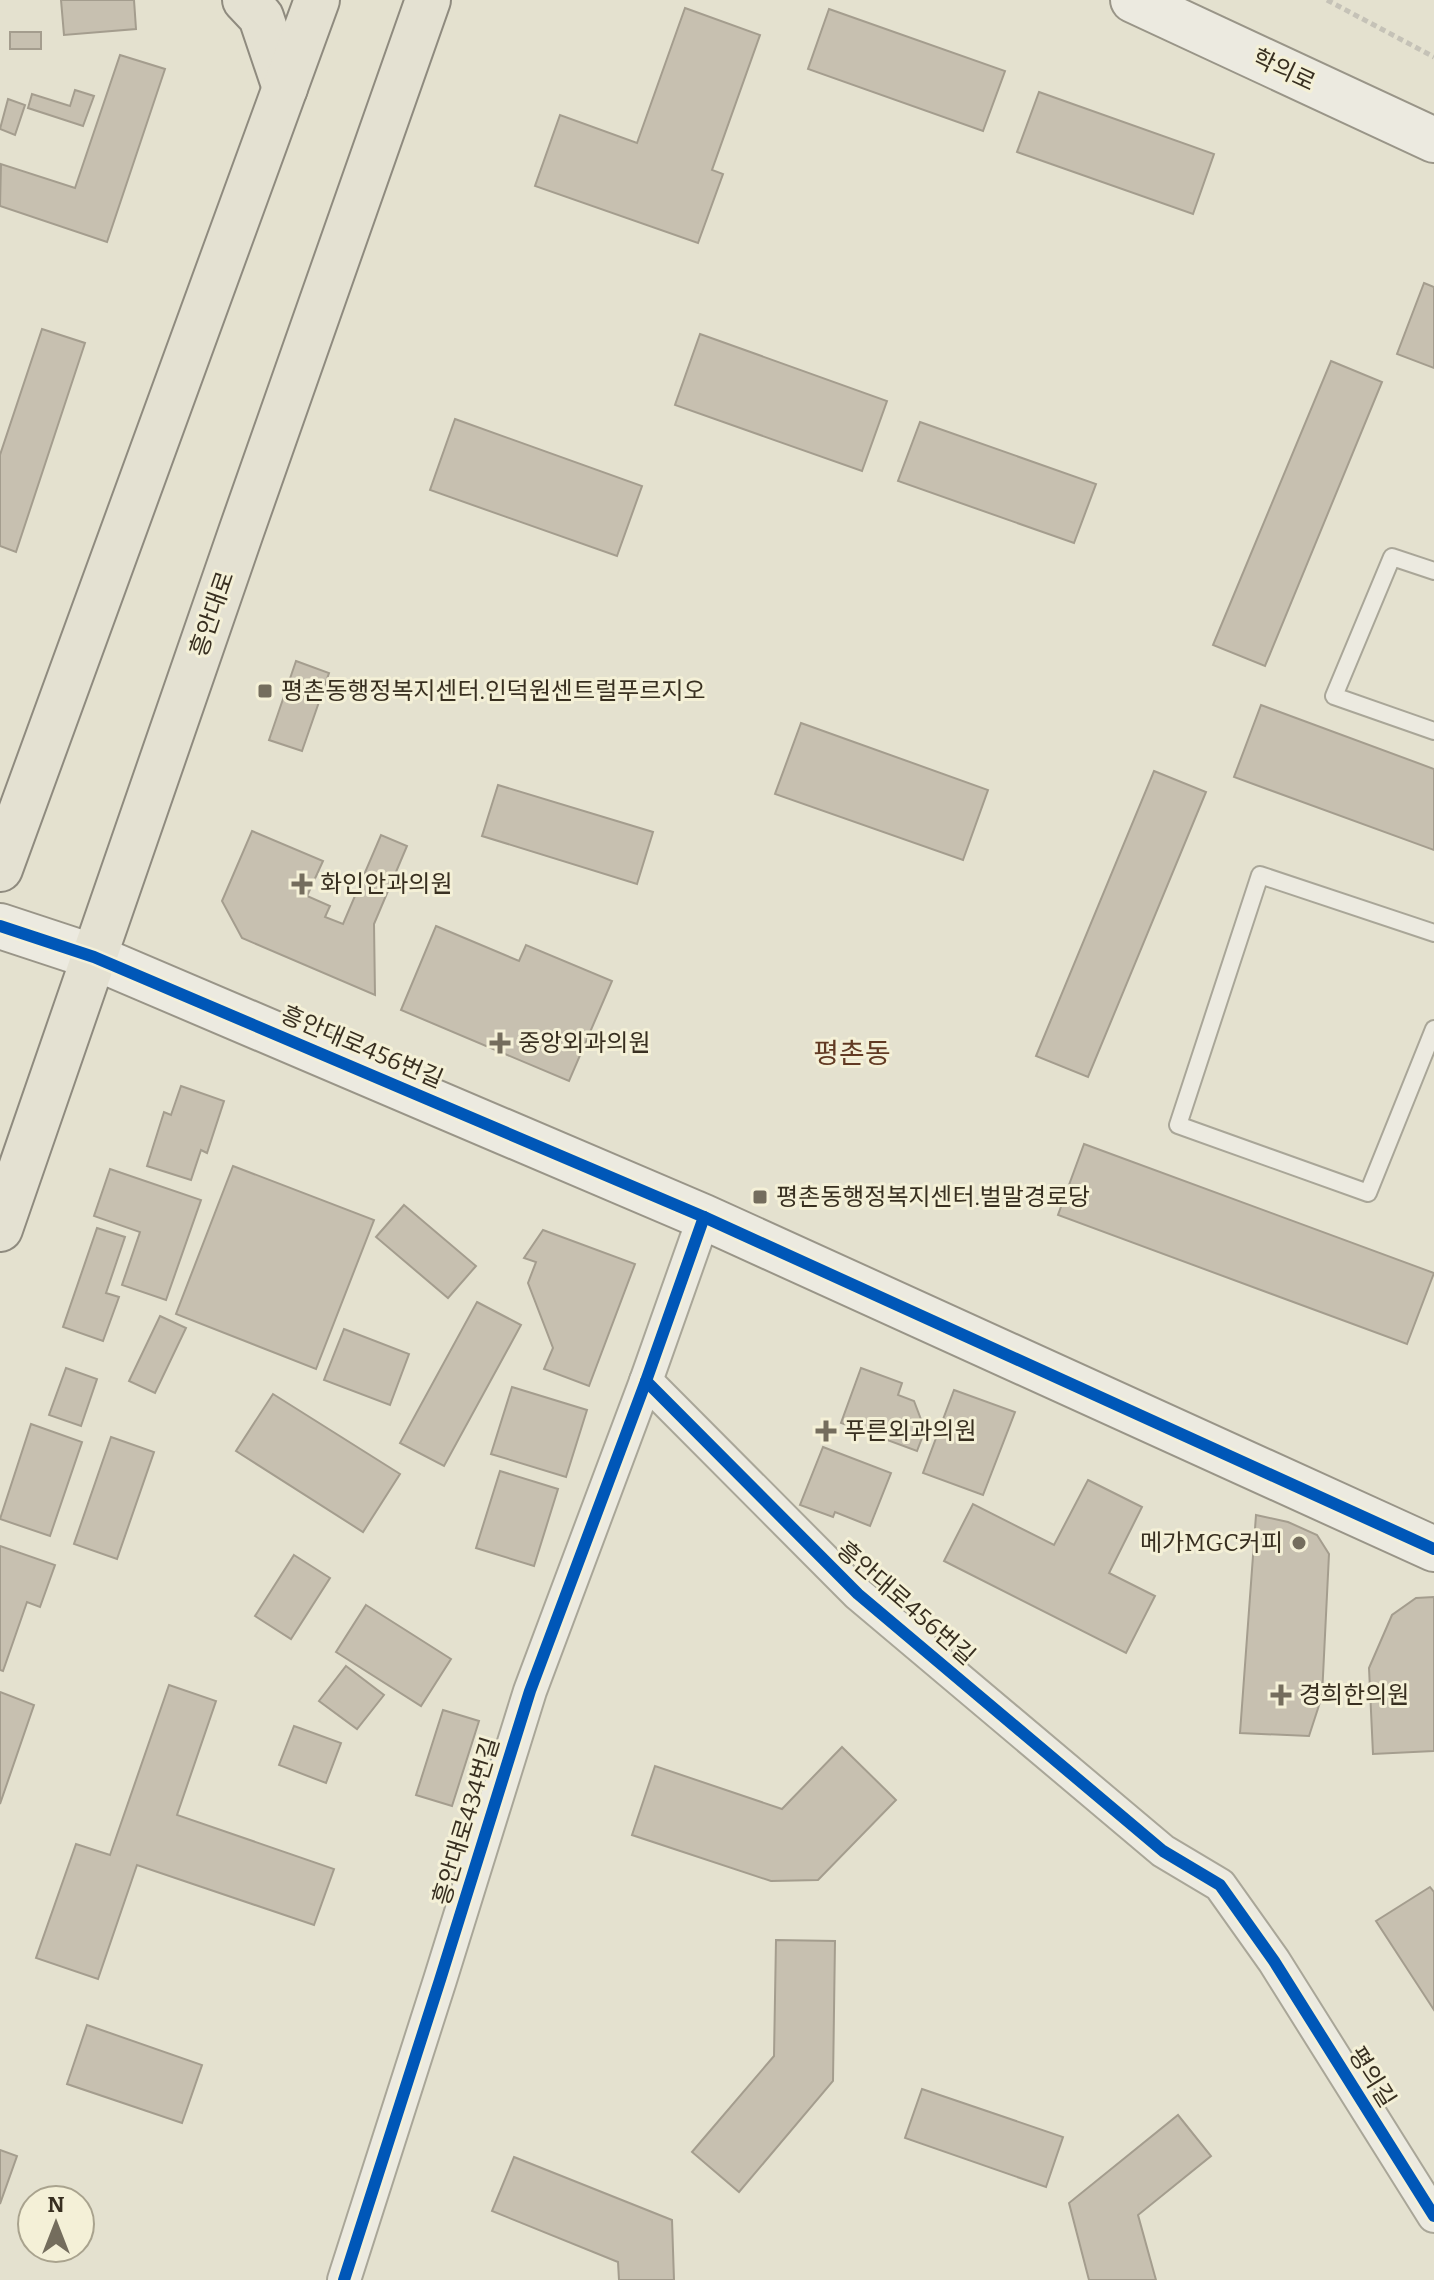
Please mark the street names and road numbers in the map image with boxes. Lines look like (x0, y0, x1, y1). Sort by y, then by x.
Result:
street label: 학의로 (1248, 43, 1320, 97)
street label: 흥안대로 (184, 568, 240, 660)
street label: 흥안대로456번길 (277, 1000, 447, 1094)
street label: 흥안대로456번길 (831, 1536, 981, 1670)
street label: 흥안대로434번길 (427, 1734, 505, 1908)
street label: 평의길 (1343, 2041, 1401, 2113)

